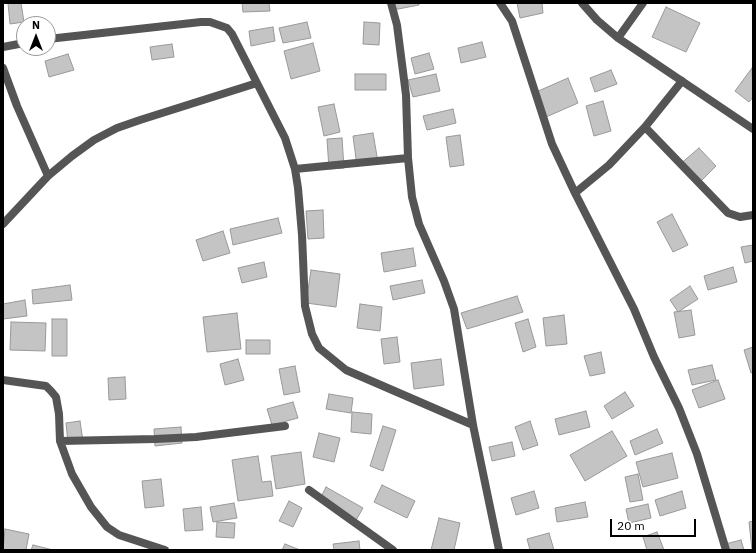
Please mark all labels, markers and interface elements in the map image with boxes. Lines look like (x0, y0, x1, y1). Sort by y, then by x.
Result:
north arrow (16, 16, 56, 56)
text: N (32, 18, 40, 32)
scale bar (612, 511, 698, 537)
text: 20 m (617, 518, 645, 533)

